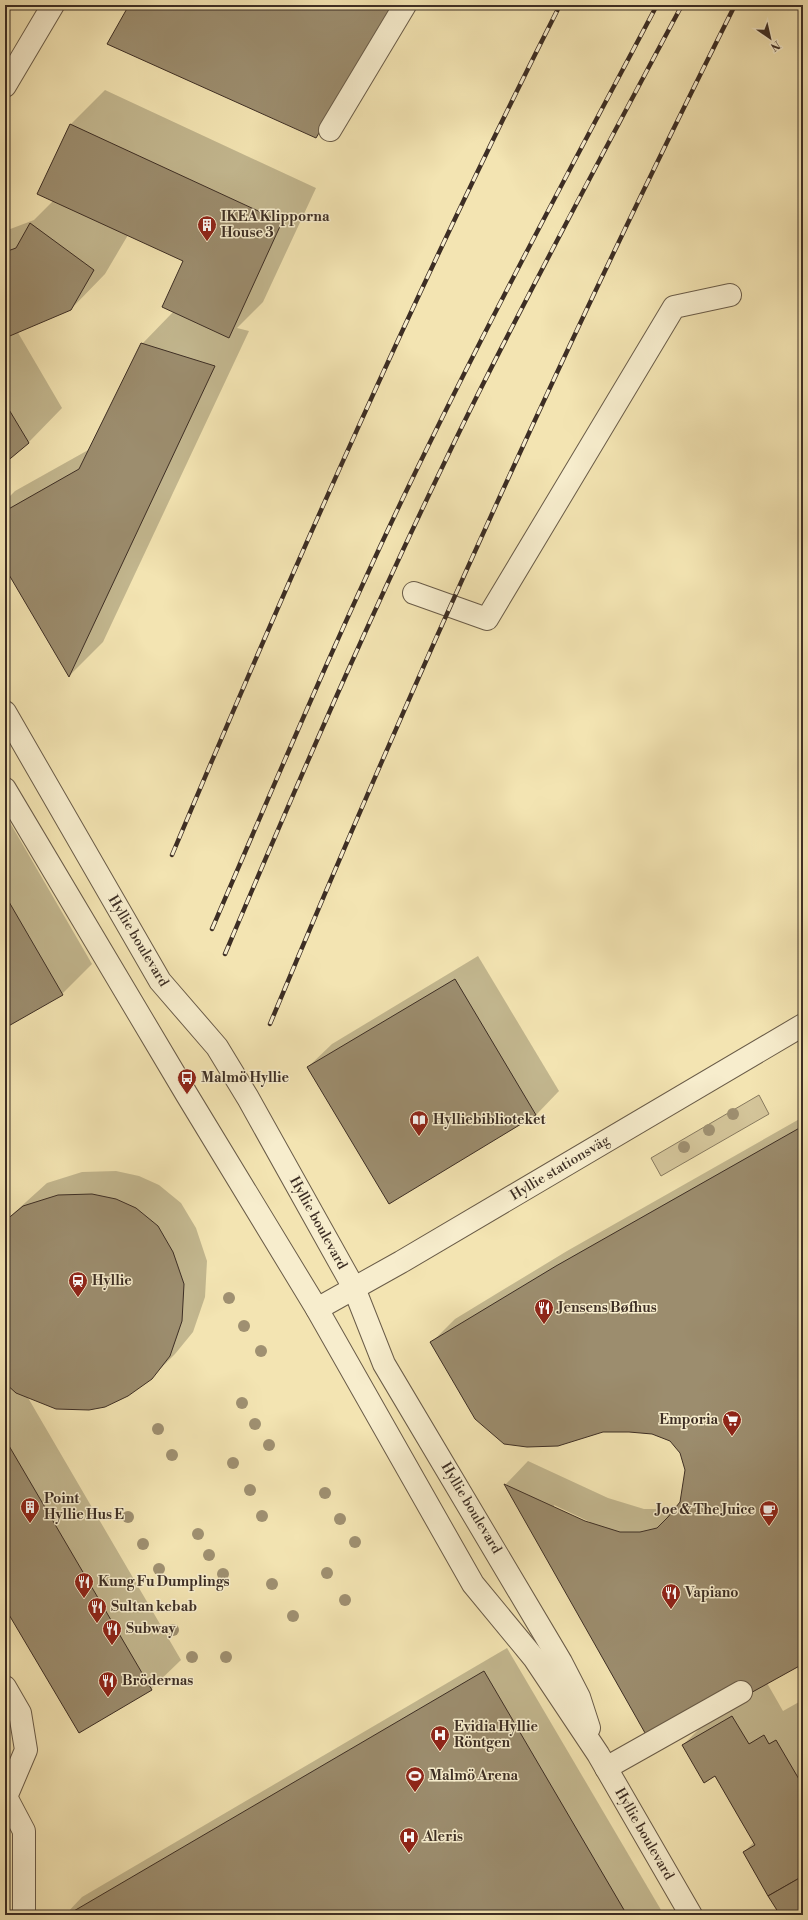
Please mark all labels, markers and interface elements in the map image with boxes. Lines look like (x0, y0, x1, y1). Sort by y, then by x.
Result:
north arrow (750, 18, 790, 58)
text: N (767, 37, 783, 54)
place label: IKEA Klipporna House 3 (221, 208, 330, 242)
building icon: IKEA Klipporna House 3 (196, 214, 218, 242)
street label: Hyllie boulevard (104, 892, 172, 990)
bus stop icon: Malmö Hyllie (176, 1067, 198, 1095)
place label: Malmö Hyllie (201, 1069, 290, 1087)
library icon: Hylliebiblioteket (408, 1109, 430, 1137)
place label: Hylliebiblioteket (433, 1111, 546, 1129)
street label: Hyllie stationsväg (507, 1131, 614, 1205)
street label: Hyllie boulevard (285, 1173, 351, 1273)
station icon: Hyllie (67, 1270, 89, 1298)
place label: Hyllie (92, 1272, 132, 1290)
restaurant icon: Jensens Bøfhus (533, 1297, 555, 1325)
place label: Jensens Bøfhus (556, 1299, 657, 1317)
supermarket icon: Emporia (721, 1409, 743, 1437)
place label: Emporia (659, 1411, 718, 1429)
street label: Hyllie boulevard (437, 1459, 505, 1557)
place label: Point Hyllie Hus E (44, 1490, 124, 1524)
building icon: Point Hyllie Hus E (19, 1496, 41, 1524)
cafe icon: Joe & The Juice (758, 1499, 780, 1527)
place label: Joe & The Juice (654, 1501, 755, 1519)
restaurant icon: Kung Fu Dumplings (73, 1571, 95, 1599)
place label: Kung Fu Dumplings (98, 1573, 230, 1591)
restaurant icon: Vapiano (660, 1582, 682, 1610)
place label: Vapiano (684, 1584, 739, 1602)
restaurant icon: Sultan kebab (86, 1596, 108, 1624)
place label: Sultan kebab (111, 1598, 197, 1616)
restaurant icon: Subway (101, 1618, 123, 1646)
place label: Subway (126, 1620, 177, 1638)
restaurant icon: Brödernas (97, 1670, 119, 1698)
place label: Brödernas (122, 1672, 193, 1690)
place label: Evidia Hyllie Röntgen (454, 1718, 538, 1752)
hospital icon: Evidia Hyllie Röntgen (429, 1724, 451, 1752)
sports icon: Malmö Arena (404, 1765, 426, 1793)
place label: Malmö Arena (429, 1767, 518, 1785)
street label: Hyllie boulevard (610, 1785, 678, 1883)
hospital icon: Aleris (398, 1826, 420, 1854)
place label: Aleris (422, 1828, 463, 1846)

